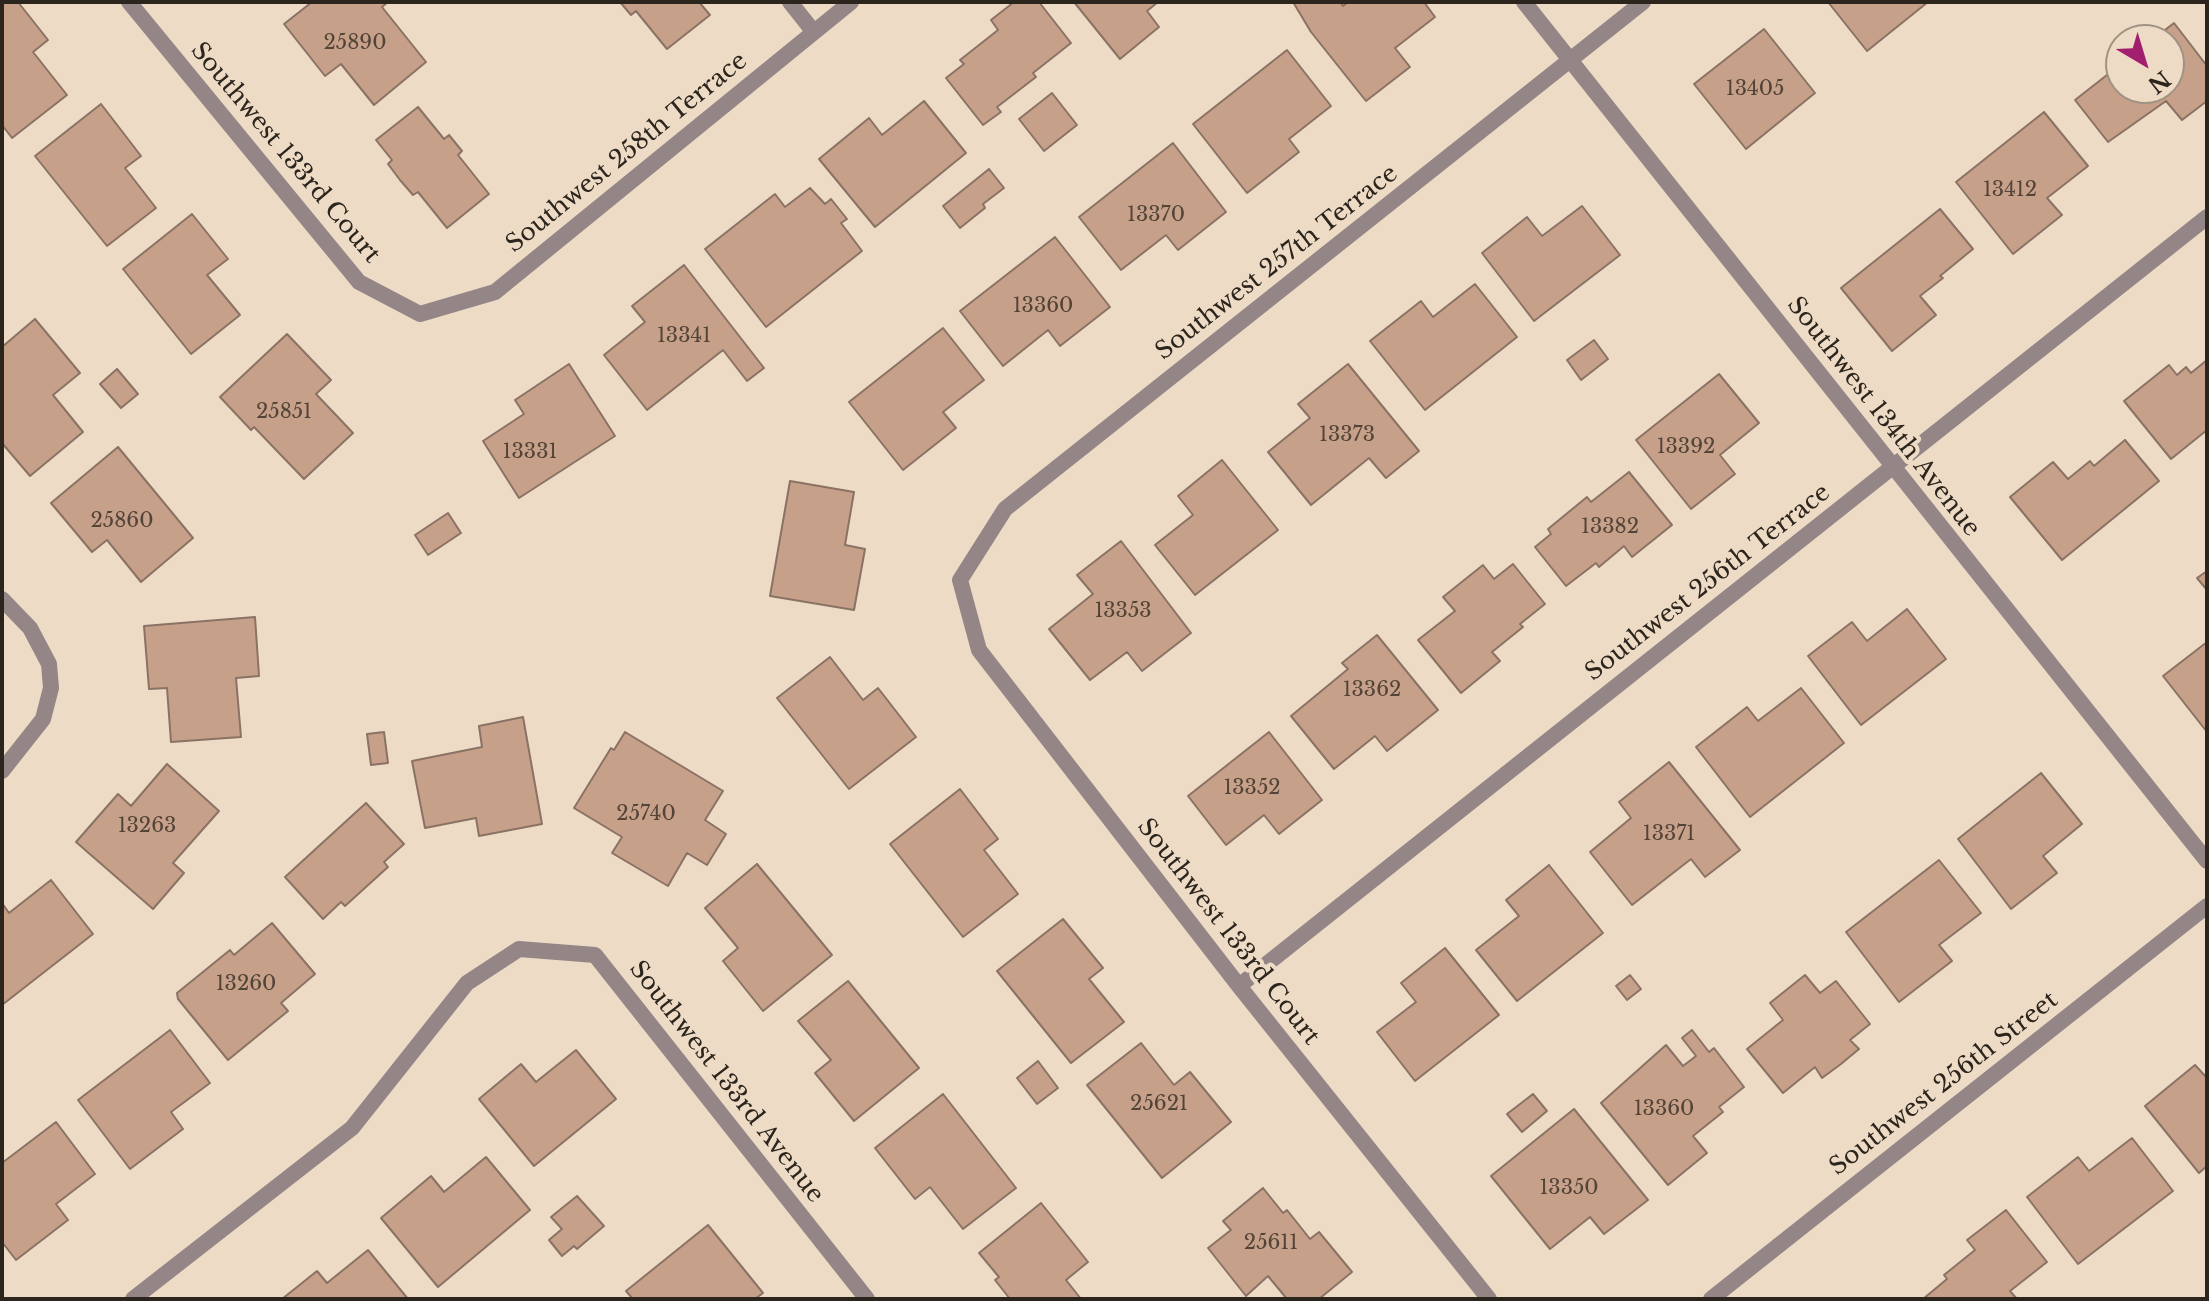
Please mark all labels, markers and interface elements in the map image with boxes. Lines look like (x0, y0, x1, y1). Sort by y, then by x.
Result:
north arrow (2105, 24, 2185, 104)
house number: 25890 (324, 31, 386, 55)
street label: Southwest 133rd Court (184, 37, 386, 269)
street label: Southwest 258th Terrace (501, 47, 753, 259)
text: N (2142, 65, 2175, 99)
house number: 13405 (1726, 77, 1784, 101)
street label: Southwest 257th Terrace (1150, 160, 1404, 366)
house number: 13412 (1983, 178, 2037, 202)
house number: 13370 (1127, 203, 1185, 227)
street label: Southwest 134th Avenue (1780, 291, 1986, 543)
house number: 13360 (1013, 294, 1073, 318)
house number: 13341 (657, 324, 711, 348)
house number: 25851 (256, 400, 312, 424)
house number: 13373 (1319, 423, 1375, 447)
house number: 13392 (1657, 435, 1715, 459)
house number: 13331 (503, 440, 557, 464)
street label: Southwest 256th Terrace (1580, 479, 1836, 687)
house number: 25860 (91, 509, 153, 533)
house number: 13382 (1581, 515, 1639, 539)
house number: 13353 (1094, 599, 1152, 623)
house number: 13362 (1343, 678, 1401, 702)
house number: 13352 (1223, 776, 1281, 800)
house number: 25740 (616, 802, 676, 826)
street label: Southwest 133rd Court (1131, 813, 1325, 1051)
house number: 13263 (118, 814, 176, 838)
house number: 13371 (1643, 822, 1695, 846)
street label: Southwest 133rd Avenue (623, 955, 829, 1209)
house number: 13260 (216, 972, 276, 996)
street label: Southwest 256th Street (1824, 986, 2064, 1182)
house number: 25621 (1130, 1092, 1188, 1116)
house number: 13360 (1634, 1097, 1694, 1121)
house number: 13350 (1539, 1176, 1599, 1200)
house number: 25611 (1244, 1231, 1298, 1255)

